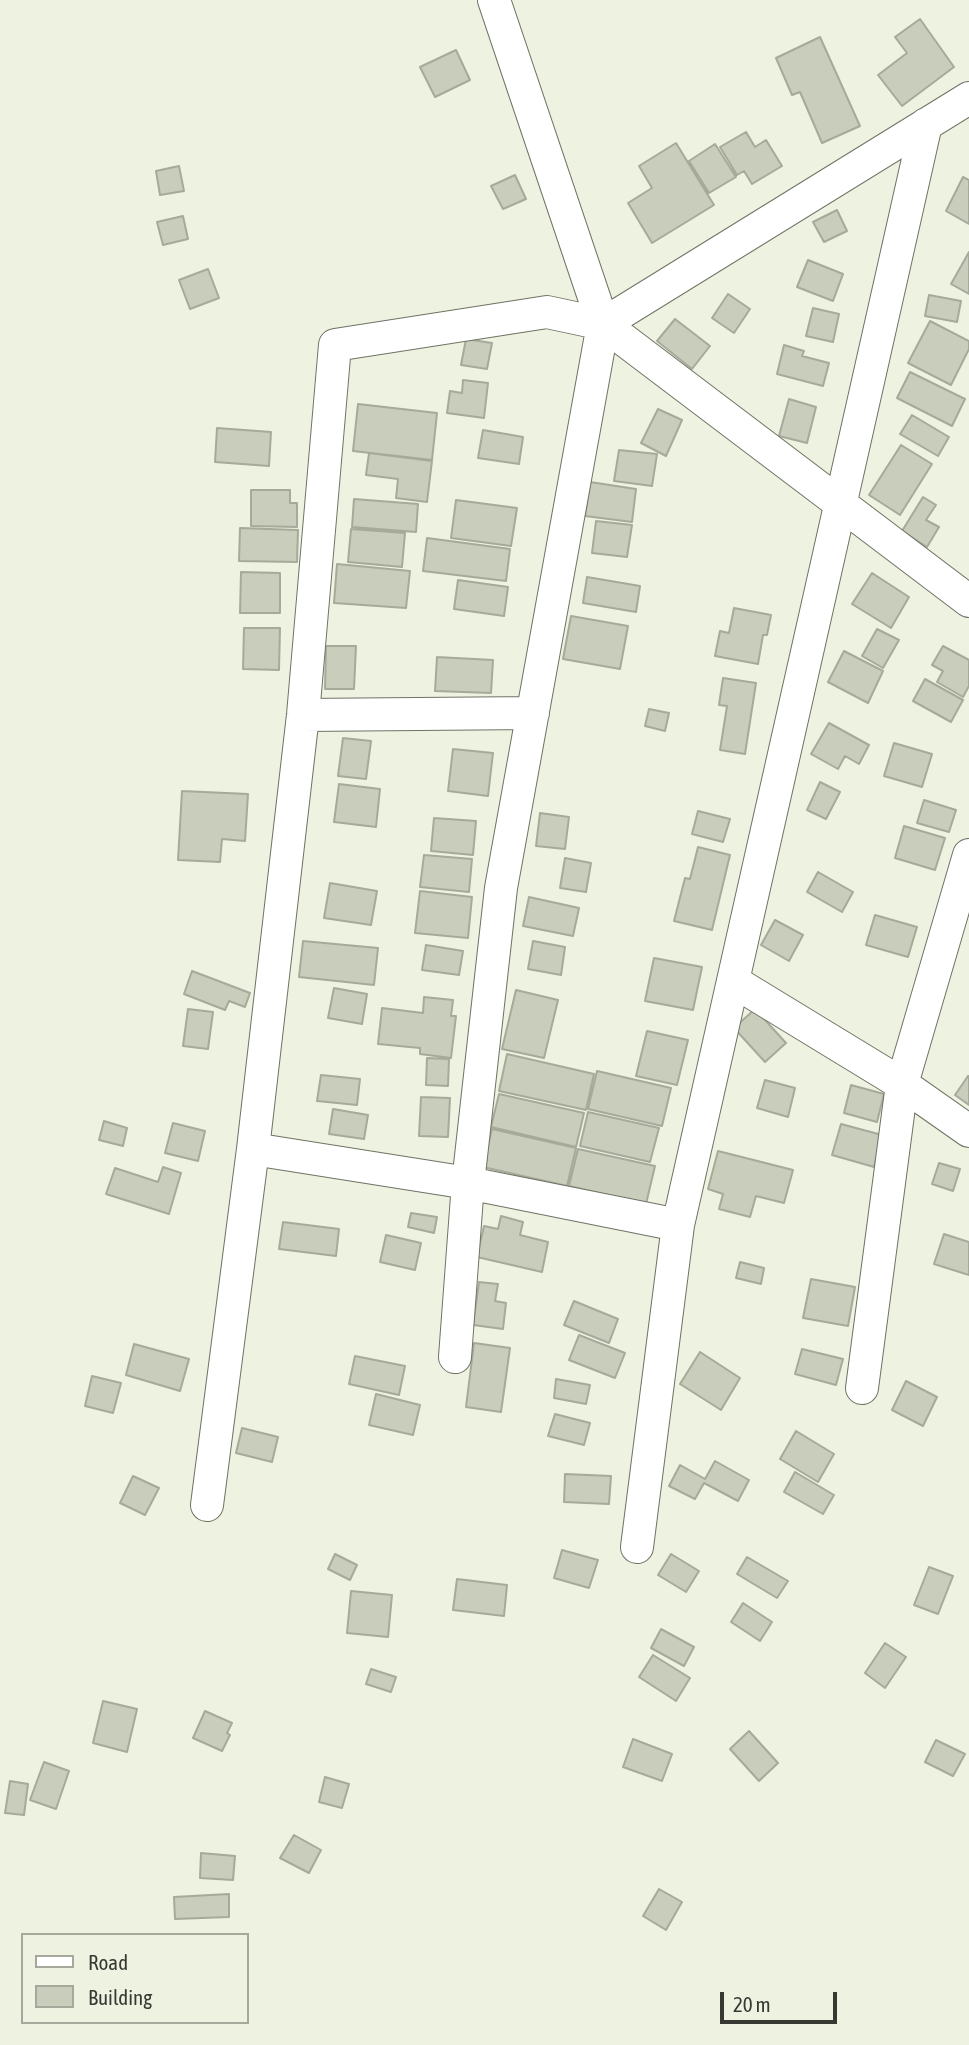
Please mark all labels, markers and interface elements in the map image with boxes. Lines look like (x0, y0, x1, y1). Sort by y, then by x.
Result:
legend (21, 1933, 248, 2024)
text: Road (88, 1950, 128, 1974)
scale bar (724, 1979, 841, 2023)
text: Building (88, 1985, 152, 2009)
text: 20 m (733, 1992, 771, 2016)

